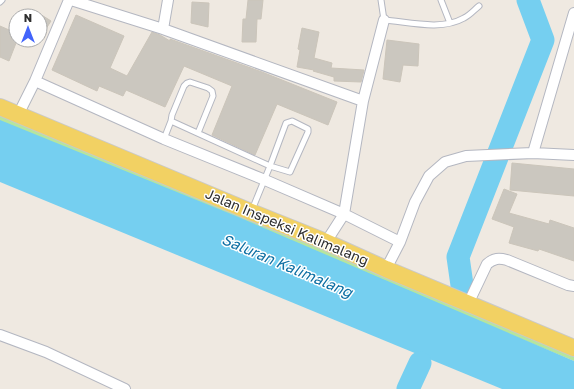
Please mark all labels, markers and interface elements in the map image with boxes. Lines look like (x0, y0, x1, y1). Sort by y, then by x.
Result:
north arrow (8, 8, 48, 48)
text: N (24, 11, 32, 24)
street label: Jalan Inspeksi Kalimalang (203, 184, 371, 269)
water label: Saluran Kalimalang (219, 229, 357, 302)

